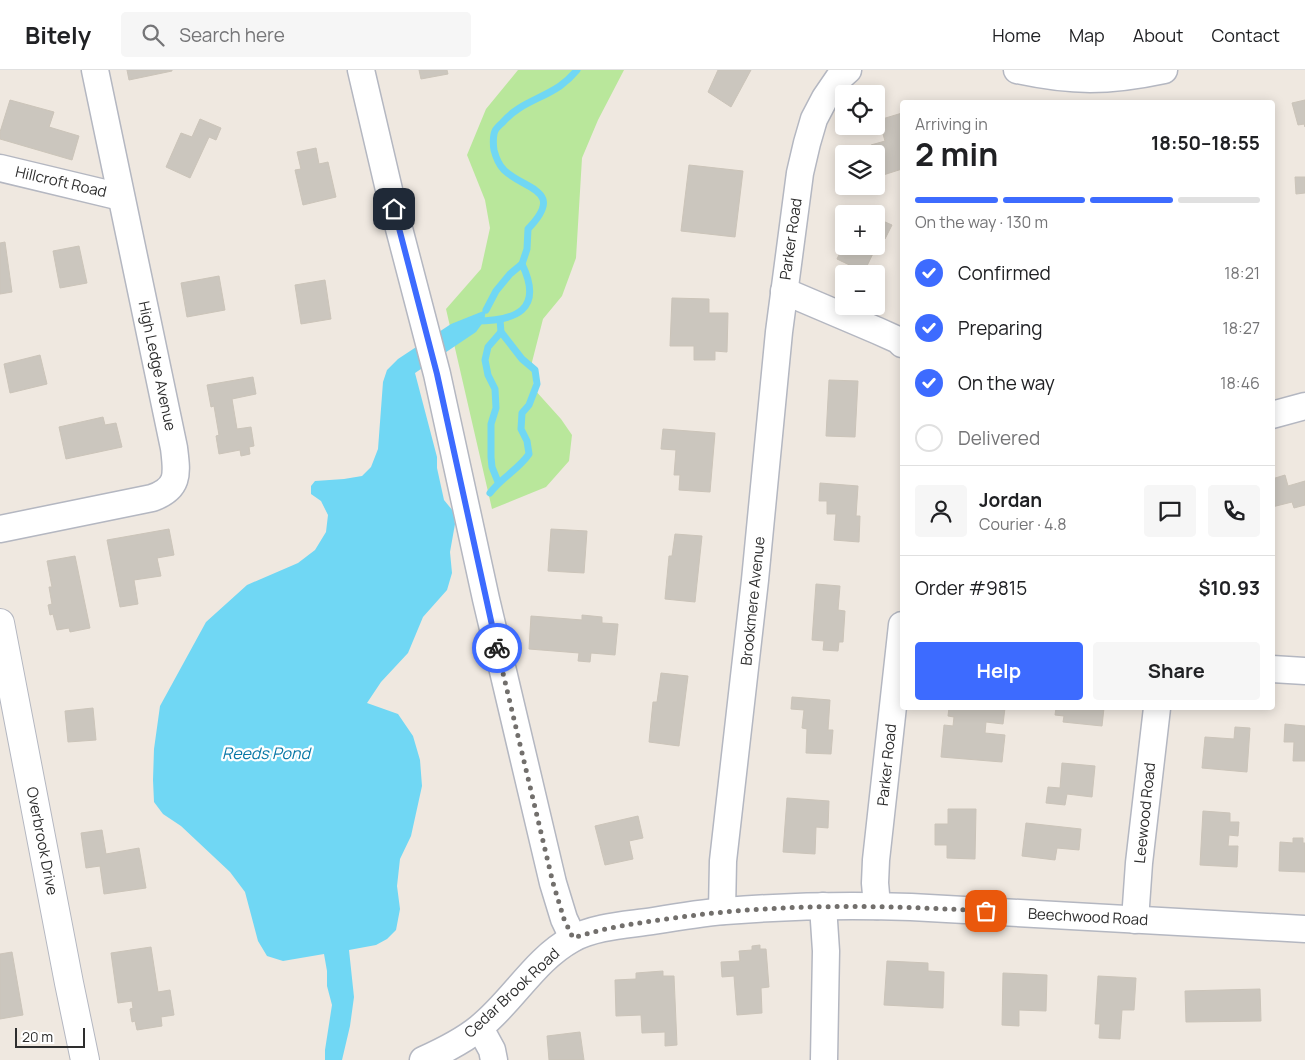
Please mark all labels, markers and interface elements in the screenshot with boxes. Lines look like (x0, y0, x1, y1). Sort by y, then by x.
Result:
search box (121, 12, 471, 57)
text: Bitely (25, 18, 91, 51)
icon: search (139, 21, 167, 49)
text: Search here (179, 22, 285, 48)
text: Home (992, 23, 1041, 47)
text: Map (1069, 23, 1105, 47)
text: About (1133, 23, 1183, 47)
text: Contact (1211, 23, 1280, 47)
map controls (835, 85, 885, 315)
button: locate (835, 85, 885, 135)
text: Arriving in (915, 113, 988, 135)
text: 18:50–18:55 (1151, 130, 1260, 156)
text: 2 min (915, 132, 998, 176)
button: layers (835, 145, 885, 195)
street label: Hillcroft Road (13, 161, 109, 202)
pin (373, 188, 415, 230)
icon: home (380, 195, 408, 223)
street label: Parker Road (774, 197, 807, 281)
button: + (835, 205, 885, 255)
text: On the way · 130 m (915, 211, 1048, 233)
icon: check (915, 259, 943, 287)
text: Confirmed (958, 260, 1051, 286)
text: 18:21 (1224, 262, 1260, 284)
button: − (835, 265, 885, 315)
street label: High Ledge Avenue (134, 299, 182, 433)
icon: check (915, 314, 943, 342)
text: Preparing (958, 315, 1043, 341)
text: 18:27 (1223, 317, 1260, 339)
icon: check (915, 369, 943, 397)
text: On the way (958, 370, 1055, 396)
text: 18:46 (1220, 372, 1260, 394)
text: Delivered (958, 425, 1040, 451)
button: person (915, 485, 967, 537)
button: chat (1144, 485, 1196, 537)
button: phone (1208, 485, 1260, 537)
text: Jordan (979, 487, 1042, 513)
text: Courier · 4.8 (979, 513, 1067, 535)
street label: Brookmere Avenue (735, 535, 770, 666)
text: Order #9815 (915, 575, 1027, 601)
text: $10.93 (1199, 575, 1260, 601)
courier (472, 623, 522, 673)
icon: bike (483, 634, 511, 662)
button: Help (915, 642, 1083, 700)
button: Share (1093, 642, 1260, 700)
street label: Parker Road (872, 723, 901, 807)
water label: Reeds Pond (222, 742, 312, 764)
street label: Leewood Road (1129, 761, 1160, 864)
street label: Overbrook Drive (22, 785, 63, 897)
pin (965, 890, 1007, 932)
icon: bag (972, 897, 1000, 925)
street label: Beechwood Road (1027, 903, 1149, 930)
street label: Cedar Brook Road (459, 943, 564, 1042)
scale bar (15, 1025, 85, 1048)
text: 20 m (22, 1027, 53, 1046)

